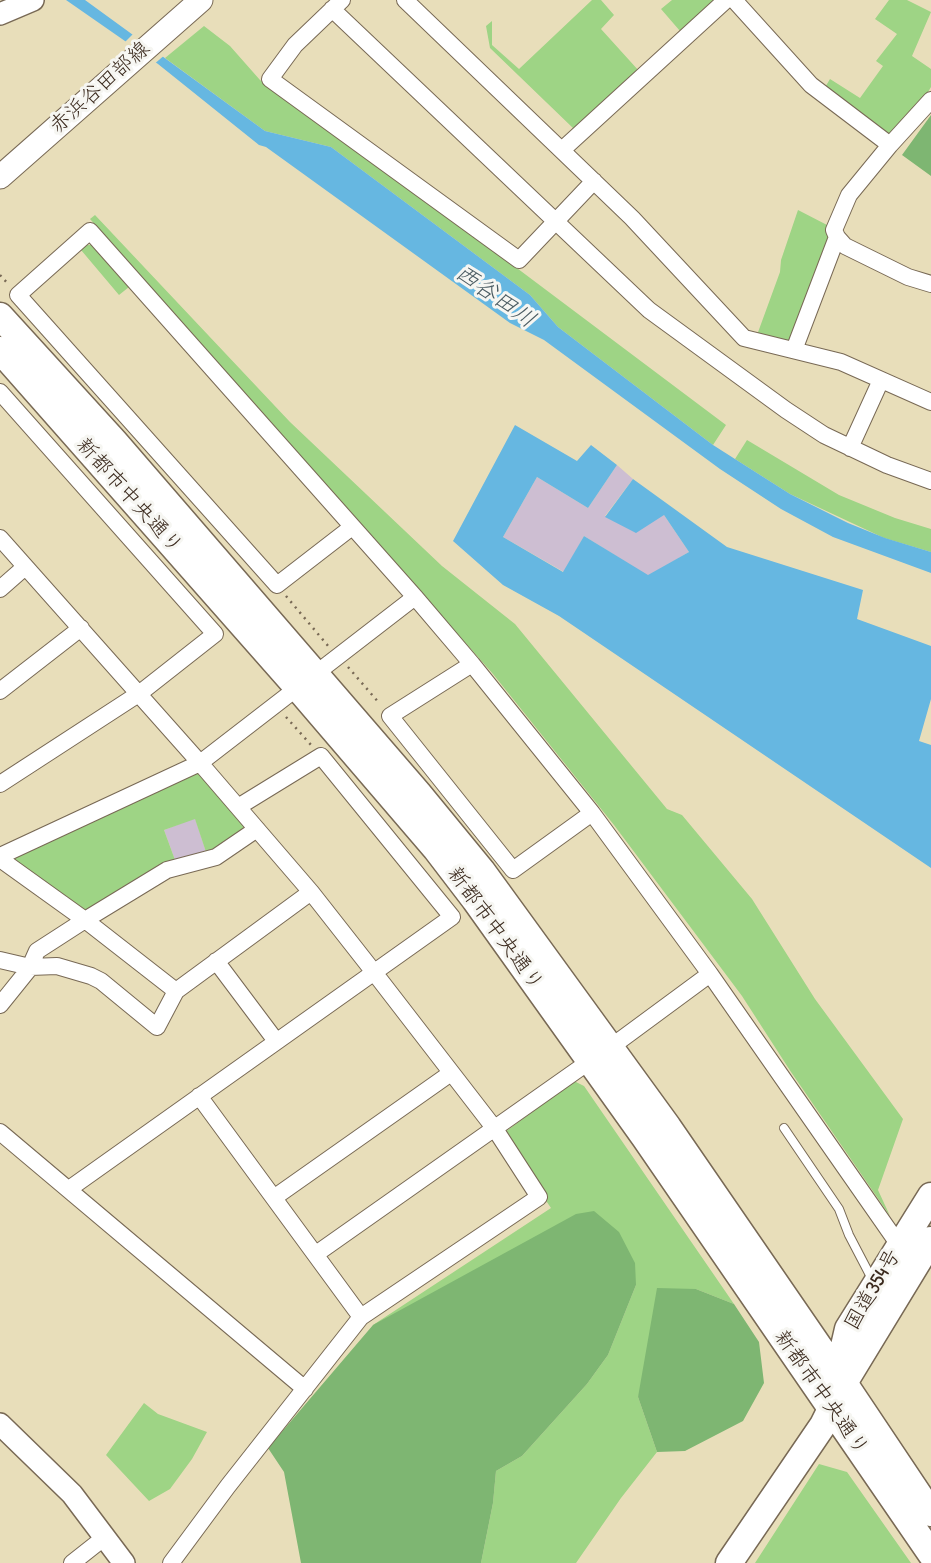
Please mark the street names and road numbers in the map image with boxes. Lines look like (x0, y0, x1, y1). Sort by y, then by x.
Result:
street label: 赤浜谷田部線 (45, 36, 155, 140)
street label: 新都市中央通り (70, 433, 188, 559)
street label: 新都市中央通り (442, 862, 548, 996)
street label: 国道354号 (840, 1245, 906, 1335)
street label: 新都市中央通り (769, 1326, 873, 1460)

